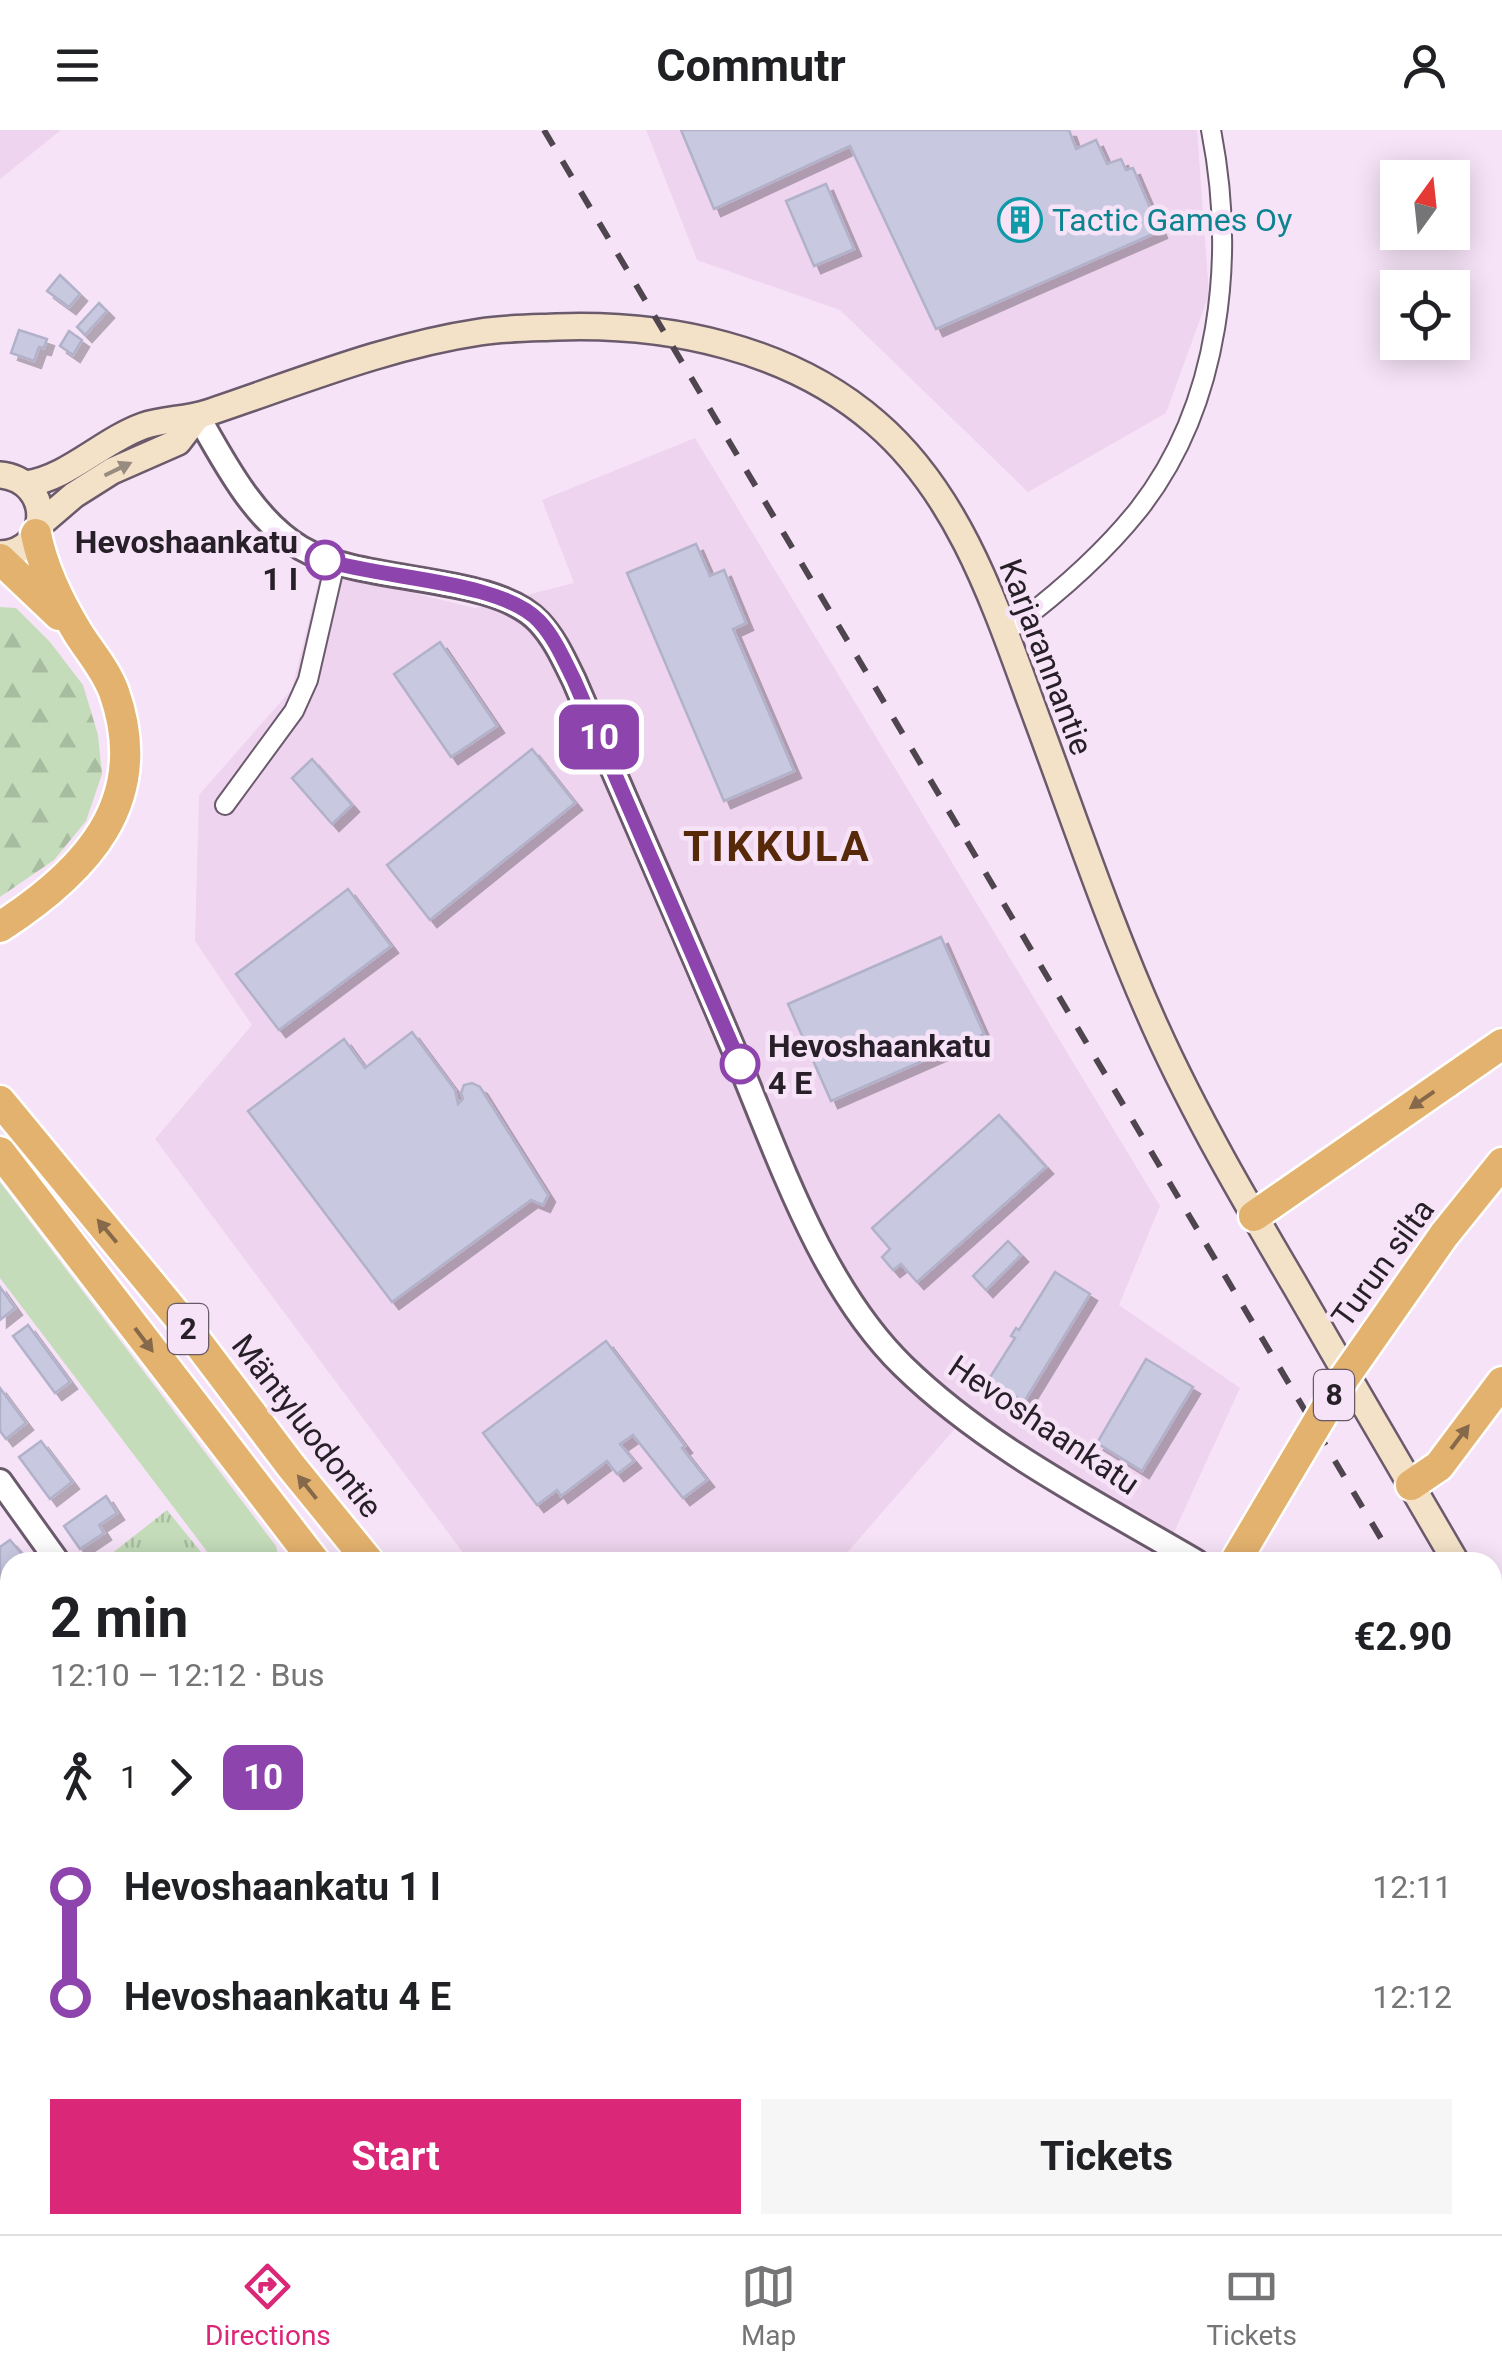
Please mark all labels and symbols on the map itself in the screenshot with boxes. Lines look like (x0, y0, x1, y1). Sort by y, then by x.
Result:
north arrow (1380, 160, 1470, 250)
building icon: Tactic Games Oy (997, 197, 1043, 243)
place label: Tactic Games Oy (1052, 201, 1292, 239)
one-way arrow (104, 460, 133, 477)
place label: Hevoshaankatu 1 I (75, 523, 298, 598)
marker: Hevoshaankatu 1 I (306, 541, 344, 579)
street label: Karjarannantie (991, 554, 1101, 760)
line badge: 10 (554, 704, 644, 770)
district label: TIKKULA (683, 822, 871, 871)
place label: Hevoshaankatu 4 E (768, 1027, 991, 1102)
marker: Hevoshaankatu 4 E (721, 1045, 759, 1083)
one-way arrow (1408, 1090, 1435, 1109)
street label: Turun silta (1324, 1191, 1442, 1335)
one-way arrow (97, 1218, 119, 1243)
road number: 2 (168, 1304, 208, 1354)
one-way arrow (134, 1327, 154, 1353)
street label: Mäntyluodontie (224, 1327, 390, 1525)
street label: Hevoshaankatu (942, 1347, 1146, 1503)
road number: 8 (1314, 1370, 1354, 1420)
one-way arrow (1450, 1424, 1470, 1450)
one-way arrow (297, 1474, 318, 1499)

